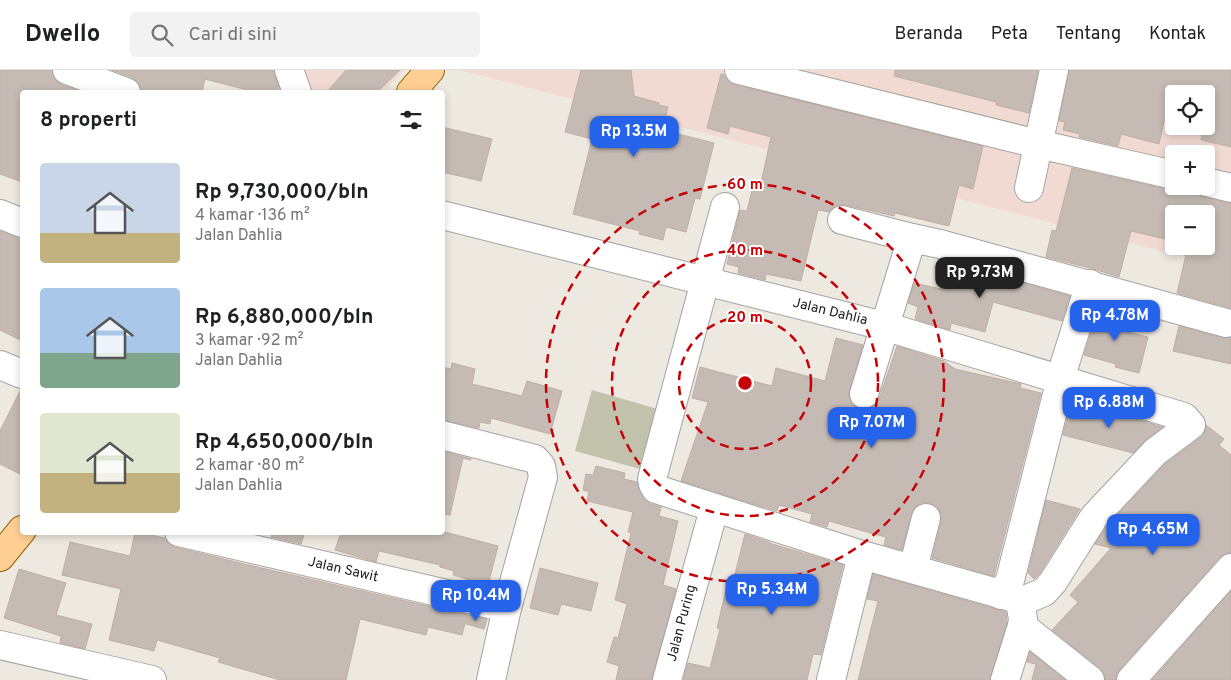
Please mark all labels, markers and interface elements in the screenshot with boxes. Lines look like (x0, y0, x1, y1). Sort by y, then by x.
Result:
search box (130, 12, 480, 57)
text: Dwello (25, 20, 100, 50)
icon: search (148, 21, 176, 49)
text: Cari di sini (188, 23, 277, 47)
text: Beranda (894, 23, 963, 46)
text: Peta (991, 23, 1028, 46)
text: Tentang (1056, 23, 1121, 46)
text: Kontak (1149, 23, 1206, 46)
map controls (1165, 85, 1215, 255)
button: locate (1165, 85, 1215, 135)
icon: filters (397, 106, 425, 134)
text: 8 properti (40, 107, 137, 134)
pin: Rp 13.5M (582, 116, 686, 158)
text: Rp 13.5M (601, 122, 667, 142)
button: + (1165, 145, 1215, 195)
text: 60 m (727, 176, 763, 195)
text: Rp 9,730,000/bln (195, 179, 369, 206)
icon: home (80, 183, 140, 243)
button: − (1165, 205, 1215, 255)
text: 4 kamar · 136 m² (195, 206, 310, 226)
text: Jalan Dahlia (195, 226, 282, 246)
text: 40 m (727, 242, 763, 261)
pin: Rp 9.73M (928, 256, 1032, 299)
text: Rp 9.73M (946, 263, 1014, 283)
street label: Jalan Dahlia (791, 294, 869, 330)
pin: Rp 4.78M (1063, 300, 1167, 342)
text: Rp 6,880,000/bln (195, 304, 373, 331)
text: Rp 4.78M (1081, 306, 1149, 326)
icon: home (80, 308, 140, 368)
text: 20 m (727, 309, 763, 328)
text: 3 kamar · 92 m² (195, 331, 304, 351)
text: Jalan Dahlia (195, 351, 282, 371)
centre of rings (736, 374, 754, 392)
pin: Rp 6.88M (1057, 386, 1161, 429)
text: Rp 6.88M (1073, 393, 1145, 413)
pin: Rp 7.07M (820, 406, 924, 449)
text: Rp 7.07M (839, 413, 905, 433)
text: Rp 4,650,000/bln (195, 429, 374, 456)
icon: home (80, 433, 140, 493)
text: 2 kamar · 80 m² (195, 456, 304, 476)
text: Jalan Dahlia (195, 476, 282, 496)
pin: Rp 4.65M (1101, 514, 1205, 556)
text: Rp 4.65M (1118, 520, 1188, 540)
street label: Jalan Sawit (306, 554, 380, 586)
pin: Rp 5.34M (720, 574, 824, 616)
pin: Rp 10.4M (424, 580, 528, 622)
text: Rp 5.34M (737, 580, 807, 600)
street label: Jalan Puring (664, 583, 700, 663)
text: Rp 10.4M (442, 586, 510, 606)

